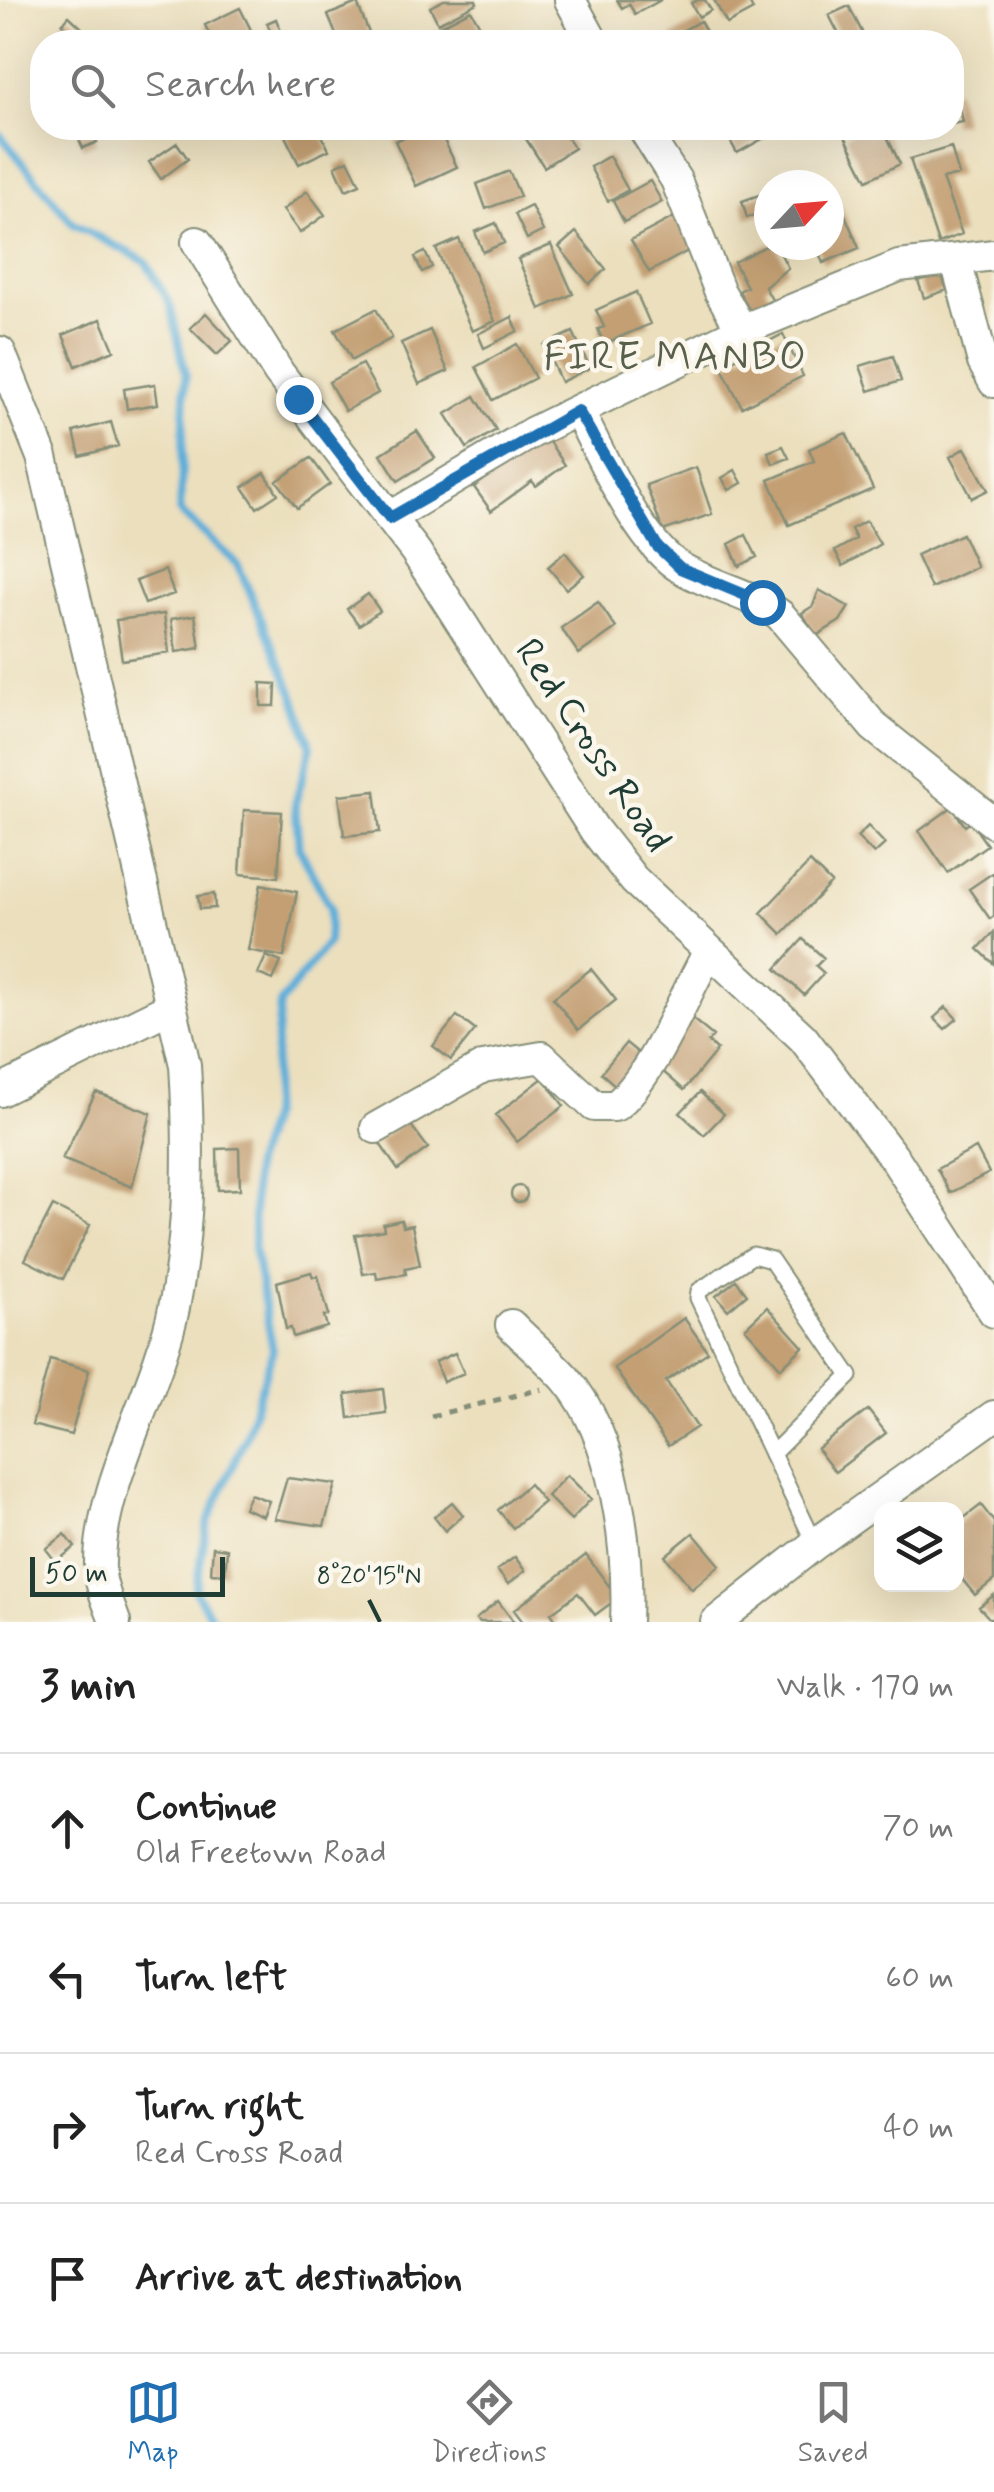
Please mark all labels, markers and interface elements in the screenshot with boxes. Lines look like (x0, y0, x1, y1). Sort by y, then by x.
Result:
search box (30, 30, 964, 140)
icon: search (65, 58, 120, 113)
text: Search here (145, 61, 336, 110)
north arrow (754, 170, 844, 260)
district label: FIRE MANBO (544, 332, 809, 384)
route end (276, 377, 322, 423)
route start (740, 580, 786, 626)
street label: Red Cross Road (503, 630, 681, 862)
map controls (874, 1502, 964, 1592)
button: layers (874, 1502, 964, 1592)
scale bar (30, 1552, 225, 1596)
text: 50 m (45, 1556, 108, 1593)
text: 8°20'15"N (317, 1560, 421, 1593)
text: 3 min (40, 1660, 137, 1715)
text: Walk · 170 m (776, 1666, 954, 1708)
text: Continue (135, 1783, 277, 1832)
icon: ahead (40, 1801, 95, 1856)
text: 70 m (882, 1807, 954, 1849)
text: Old Freetown Road (135, 1832, 387, 1874)
icon: left (40, 1951, 95, 2006)
text: Turn left (135, 1954, 287, 2003)
text: 60 m (885, 1957, 954, 1999)
text: Turn right (135, 2083, 304, 2132)
icon: right (40, 2101, 95, 2156)
text: 40 m (883, 2107, 954, 2149)
text: Red Cross Road (135, 2132, 343, 2174)
icon: arrive (40, 2251, 95, 2306)
text: Arrive at destination (135, 2254, 462, 2303)
tab: Map (126, 2375, 181, 2472)
tab: Directions (432, 2375, 547, 2472)
tab: Saved (798, 2375, 868, 2472)

